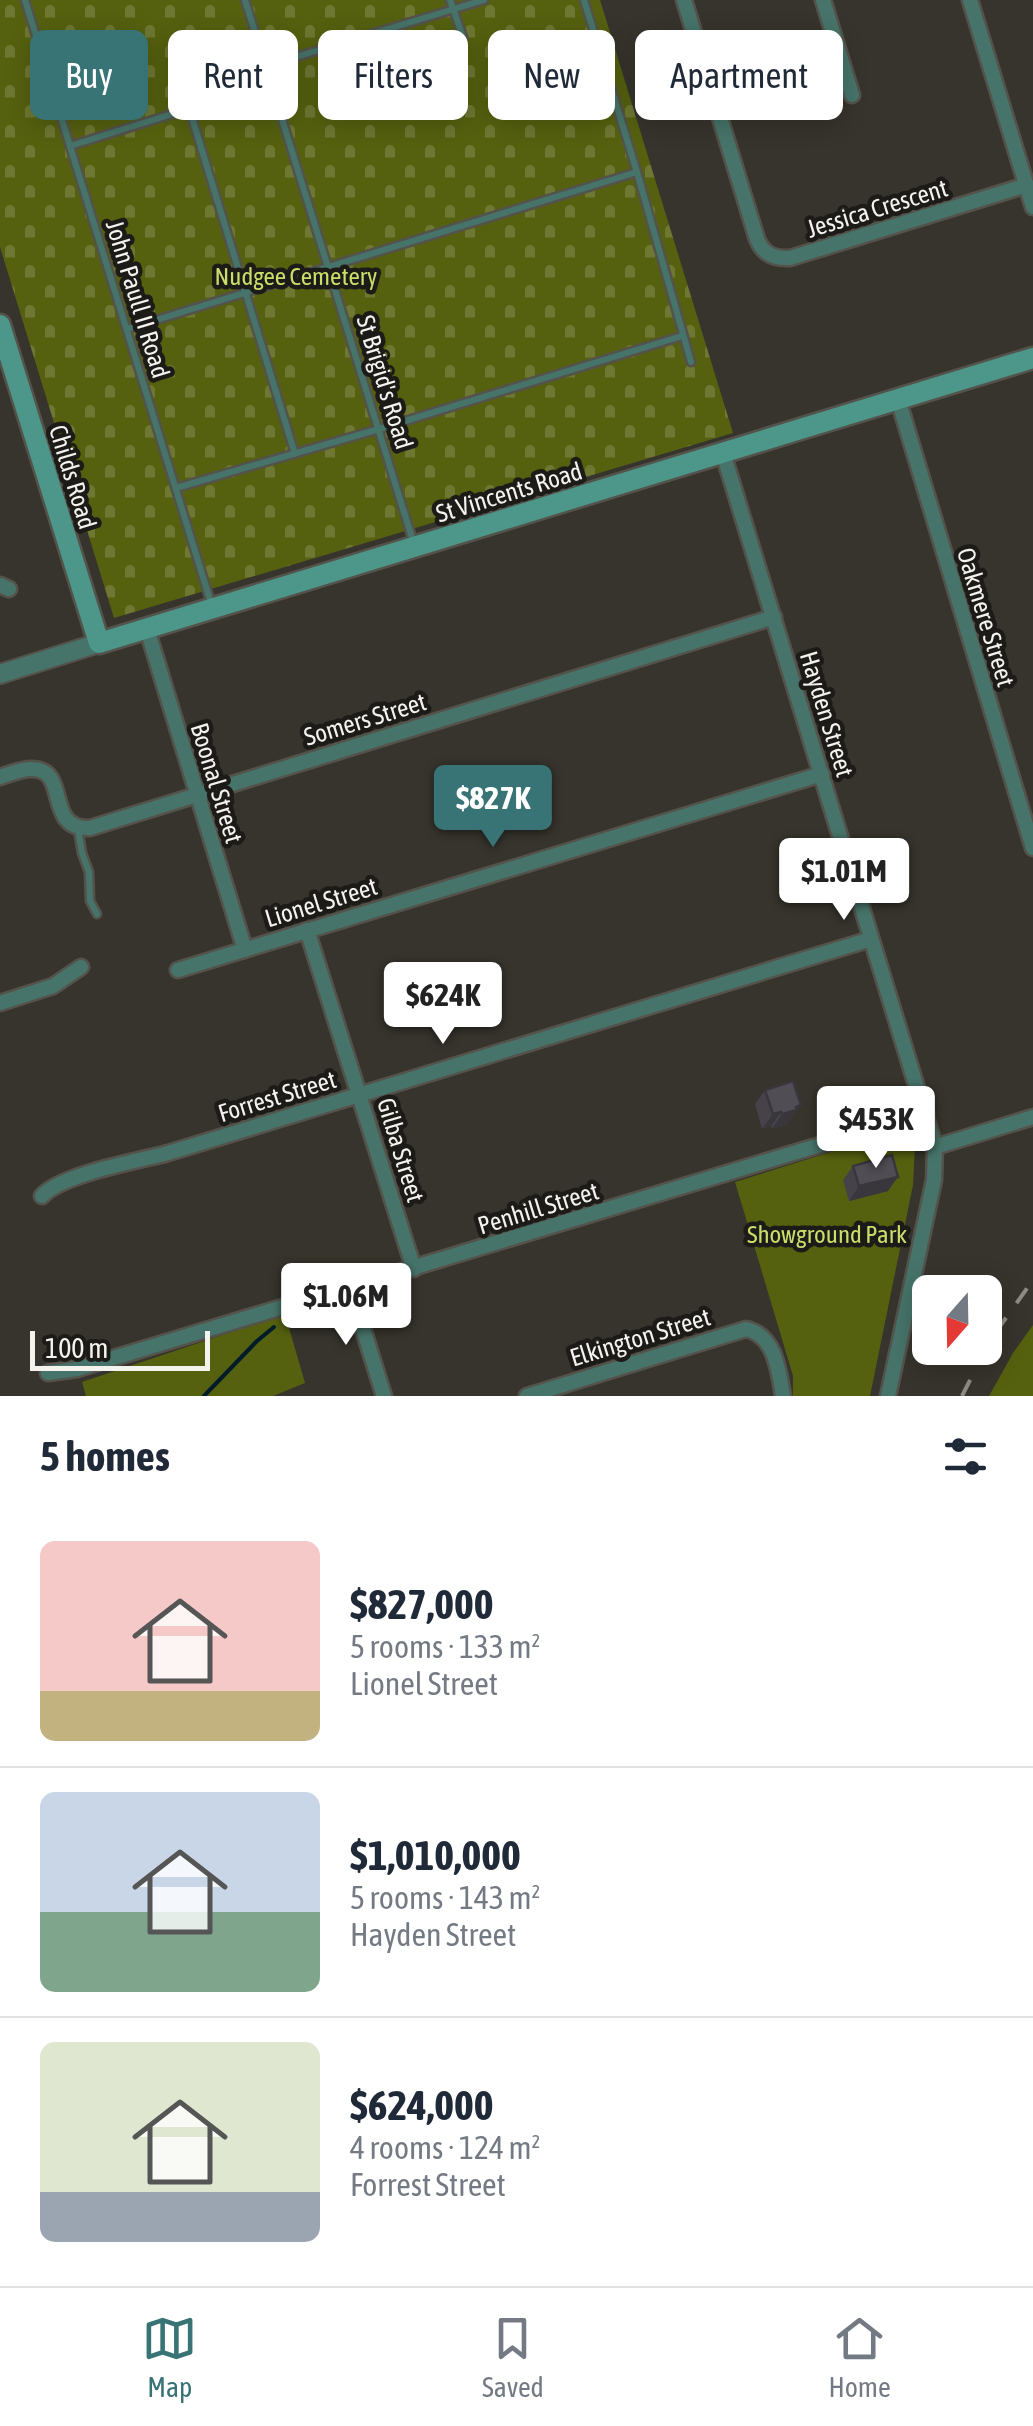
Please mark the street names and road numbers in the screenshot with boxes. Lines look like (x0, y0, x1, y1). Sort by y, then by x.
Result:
street label: Jessica Crescent (803, 173, 951, 243)
street label: John Paull II Road (101, 217, 175, 381)
street label: St Brigid's Road (351, 312, 419, 452)
street label: Childs Road (44, 422, 102, 532)
street label: St Vincents Road (433, 457, 585, 527)
street label: Oakmere Street (952, 544, 1020, 690)
street label: Hayden Street (795, 648, 859, 780)
street label: Somers Street (301, 687, 429, 751)
street label: Boonal Street (185, 720, 249, 846)
street label: Lionel Street (262, 872, 380, 932)
street label: Forrest Street (215, 1065, 339, 1127)
street label: Gilba Street (372, 1095, 430, 1205)
street label: Penhill Street (474, 1176, 602, 1240)
street label: Elkington Street (566, 1302, 714, 1372)

